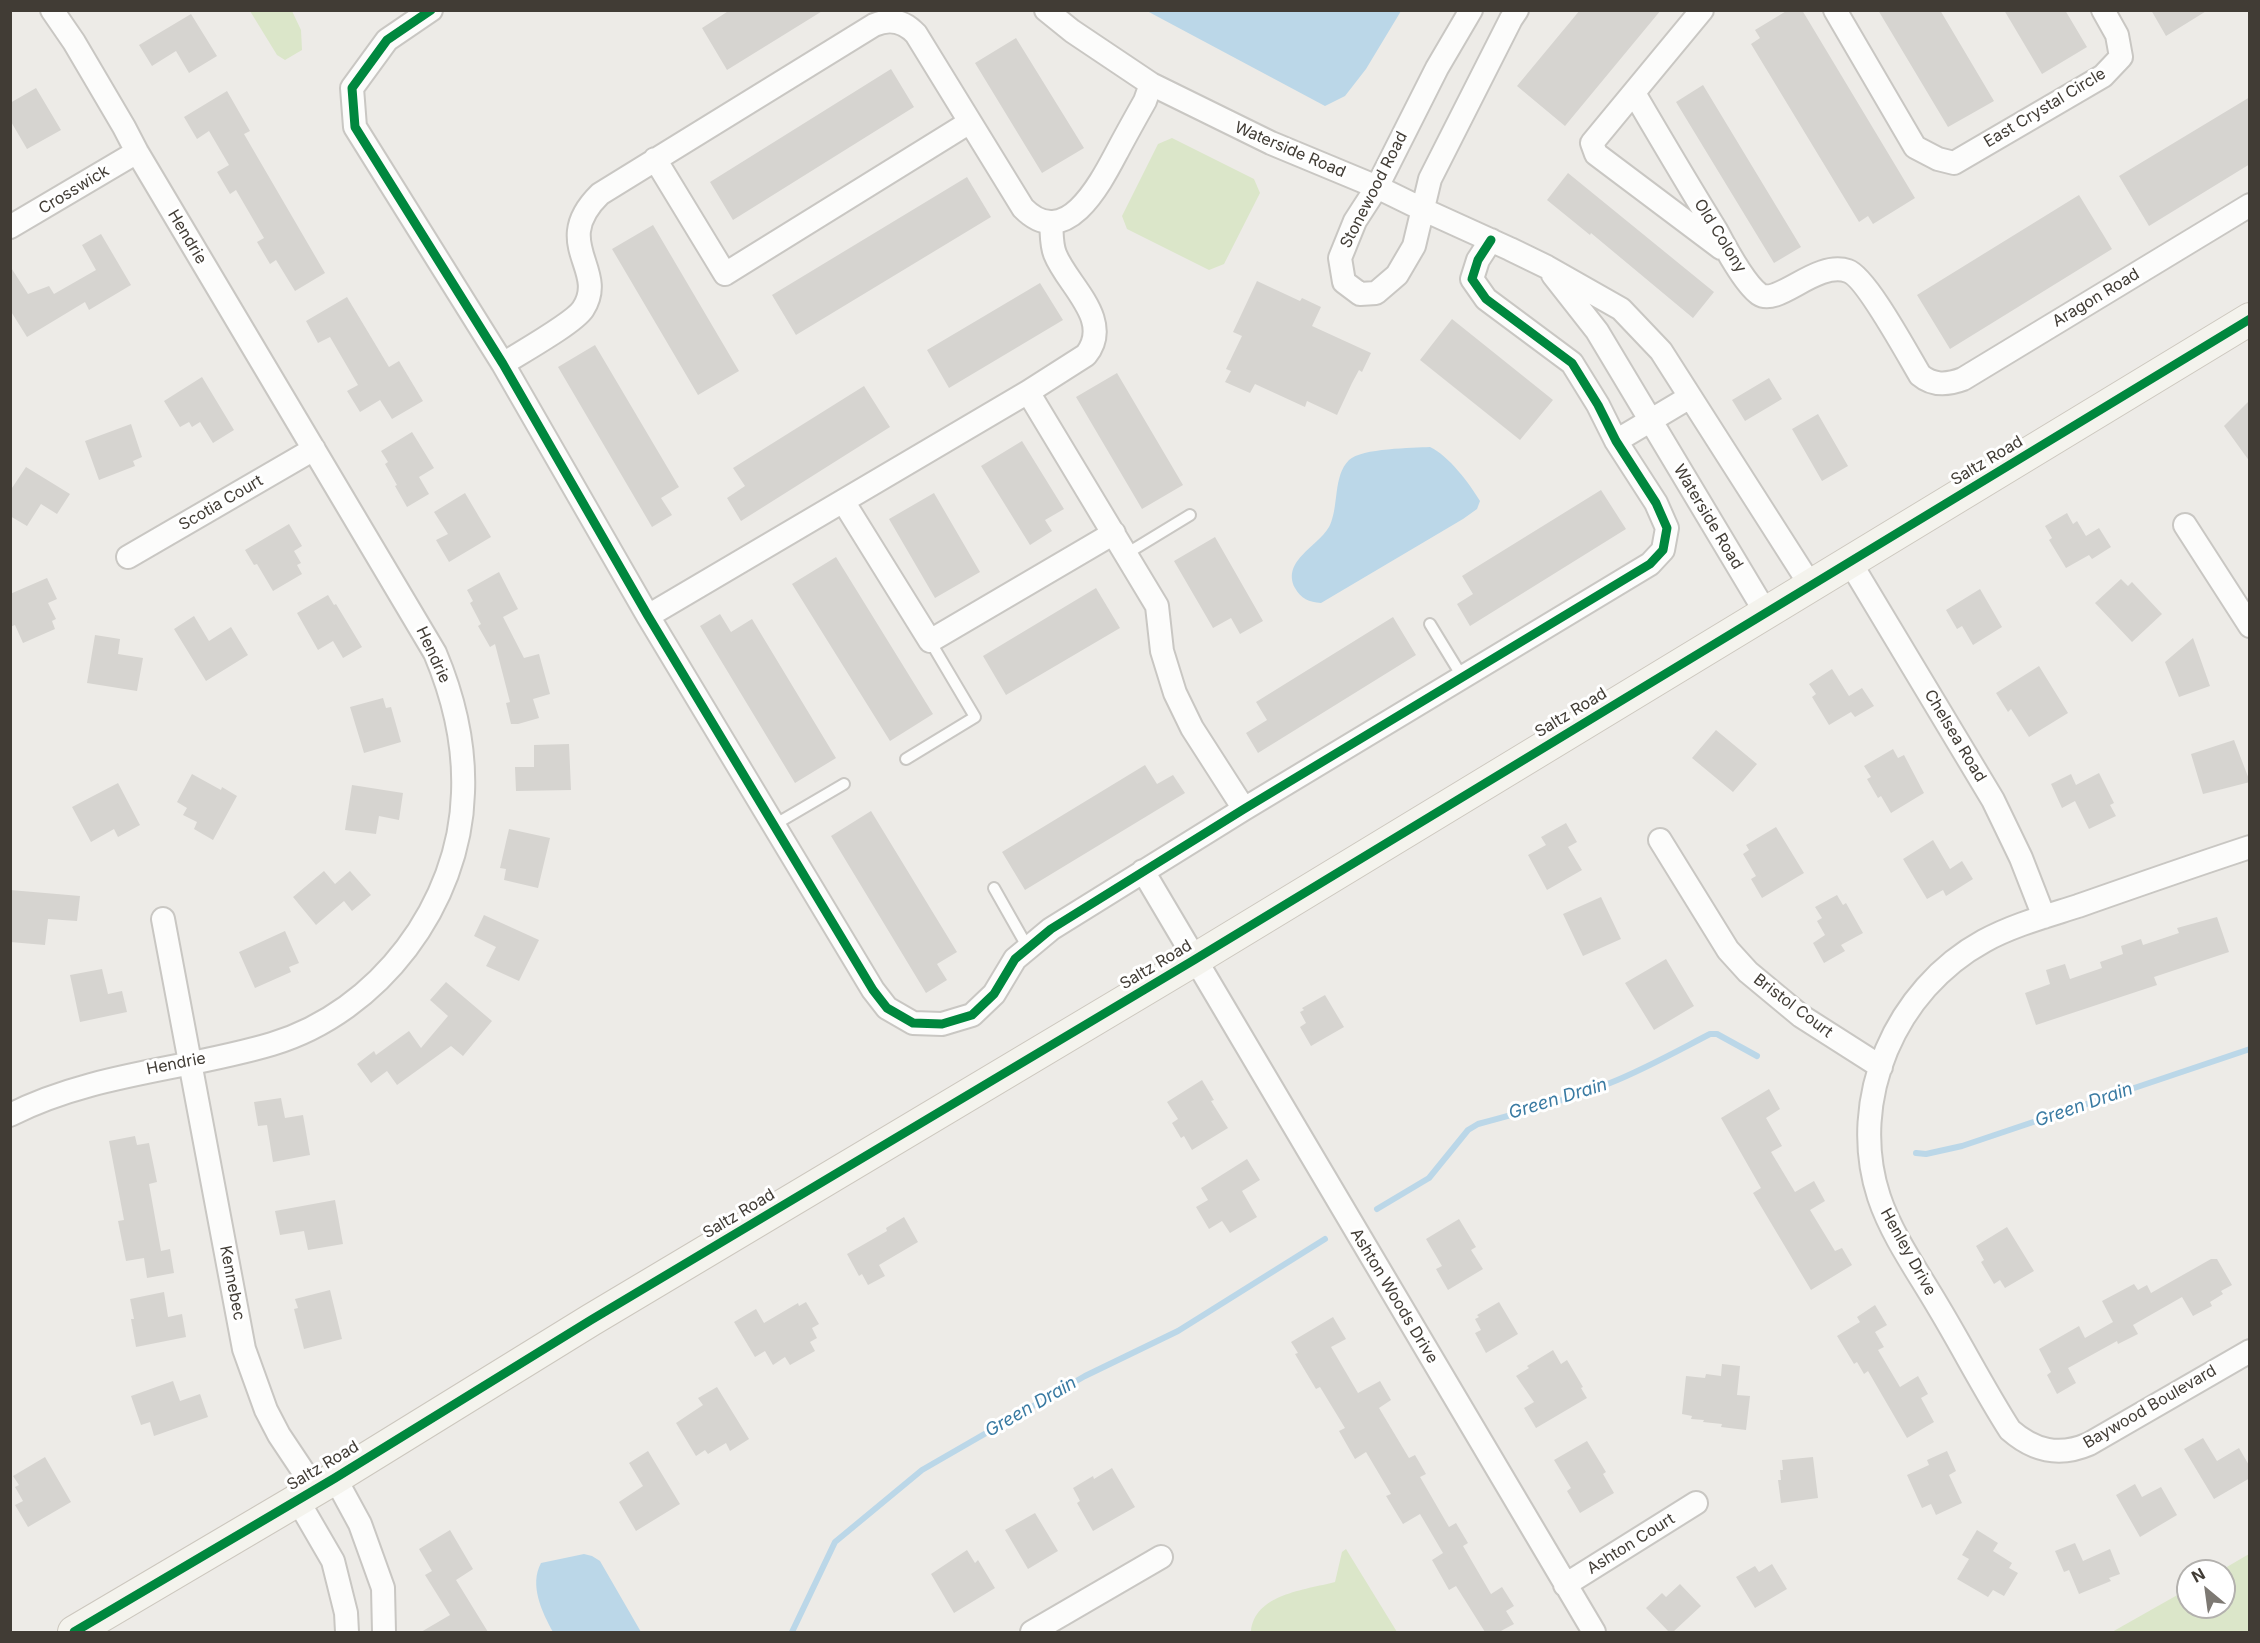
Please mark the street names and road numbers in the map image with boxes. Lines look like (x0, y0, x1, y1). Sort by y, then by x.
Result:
street label: East Crystal Circle (1981, 64, 2109, 152)
street label: Waterside Road (1232, 118, 1348, 182)
street label: Stonewood Road (1336, 128, 1412, 252)
street label: Crosswick (35, 161, 113, 219)
street label: Old Colony (1690, 196, 1750, 276)
street label: Hendrie (163, 206, 211, 268)
street label: Aragon Road (2049, 265, 2143, 331)
street label: Saltz Road (1948, 432, 2026, 490)
street label: Waterside Road (1669, 461, 1747, 573)
street label: Scotia Court (176, 471, 266, 535)
street label: Hendrie (412, 624, 454, 686)
street label: Saltz Road (1532, 684, 1610, 742)
street label: Chelsea Road (1920, 686, 1990, 786)
street label: Saltz Road (1117, 936, 1195, 994)
street label: Bristol Court (1750, 970, 1836, 1042)
street label: Hendrie (145, 1049, 207, 1079)
street label: Saltz Road (700, 1185, 778, 1243)
street label: Henley Drive (1876, 1205, 1940, 1299)
street label: Ashton Woods Drive (1346, 1225, 1442, 1367)
street label: Kennebec (215, 1244, 249, 1322)
street label: Baywood Boulevard (2080, 1361, 2220, 1453)
street label: Saltz Road (284, 1437, 362, 1495)
street label: Ashton Court (1584, 1509, 1678, 1579)

